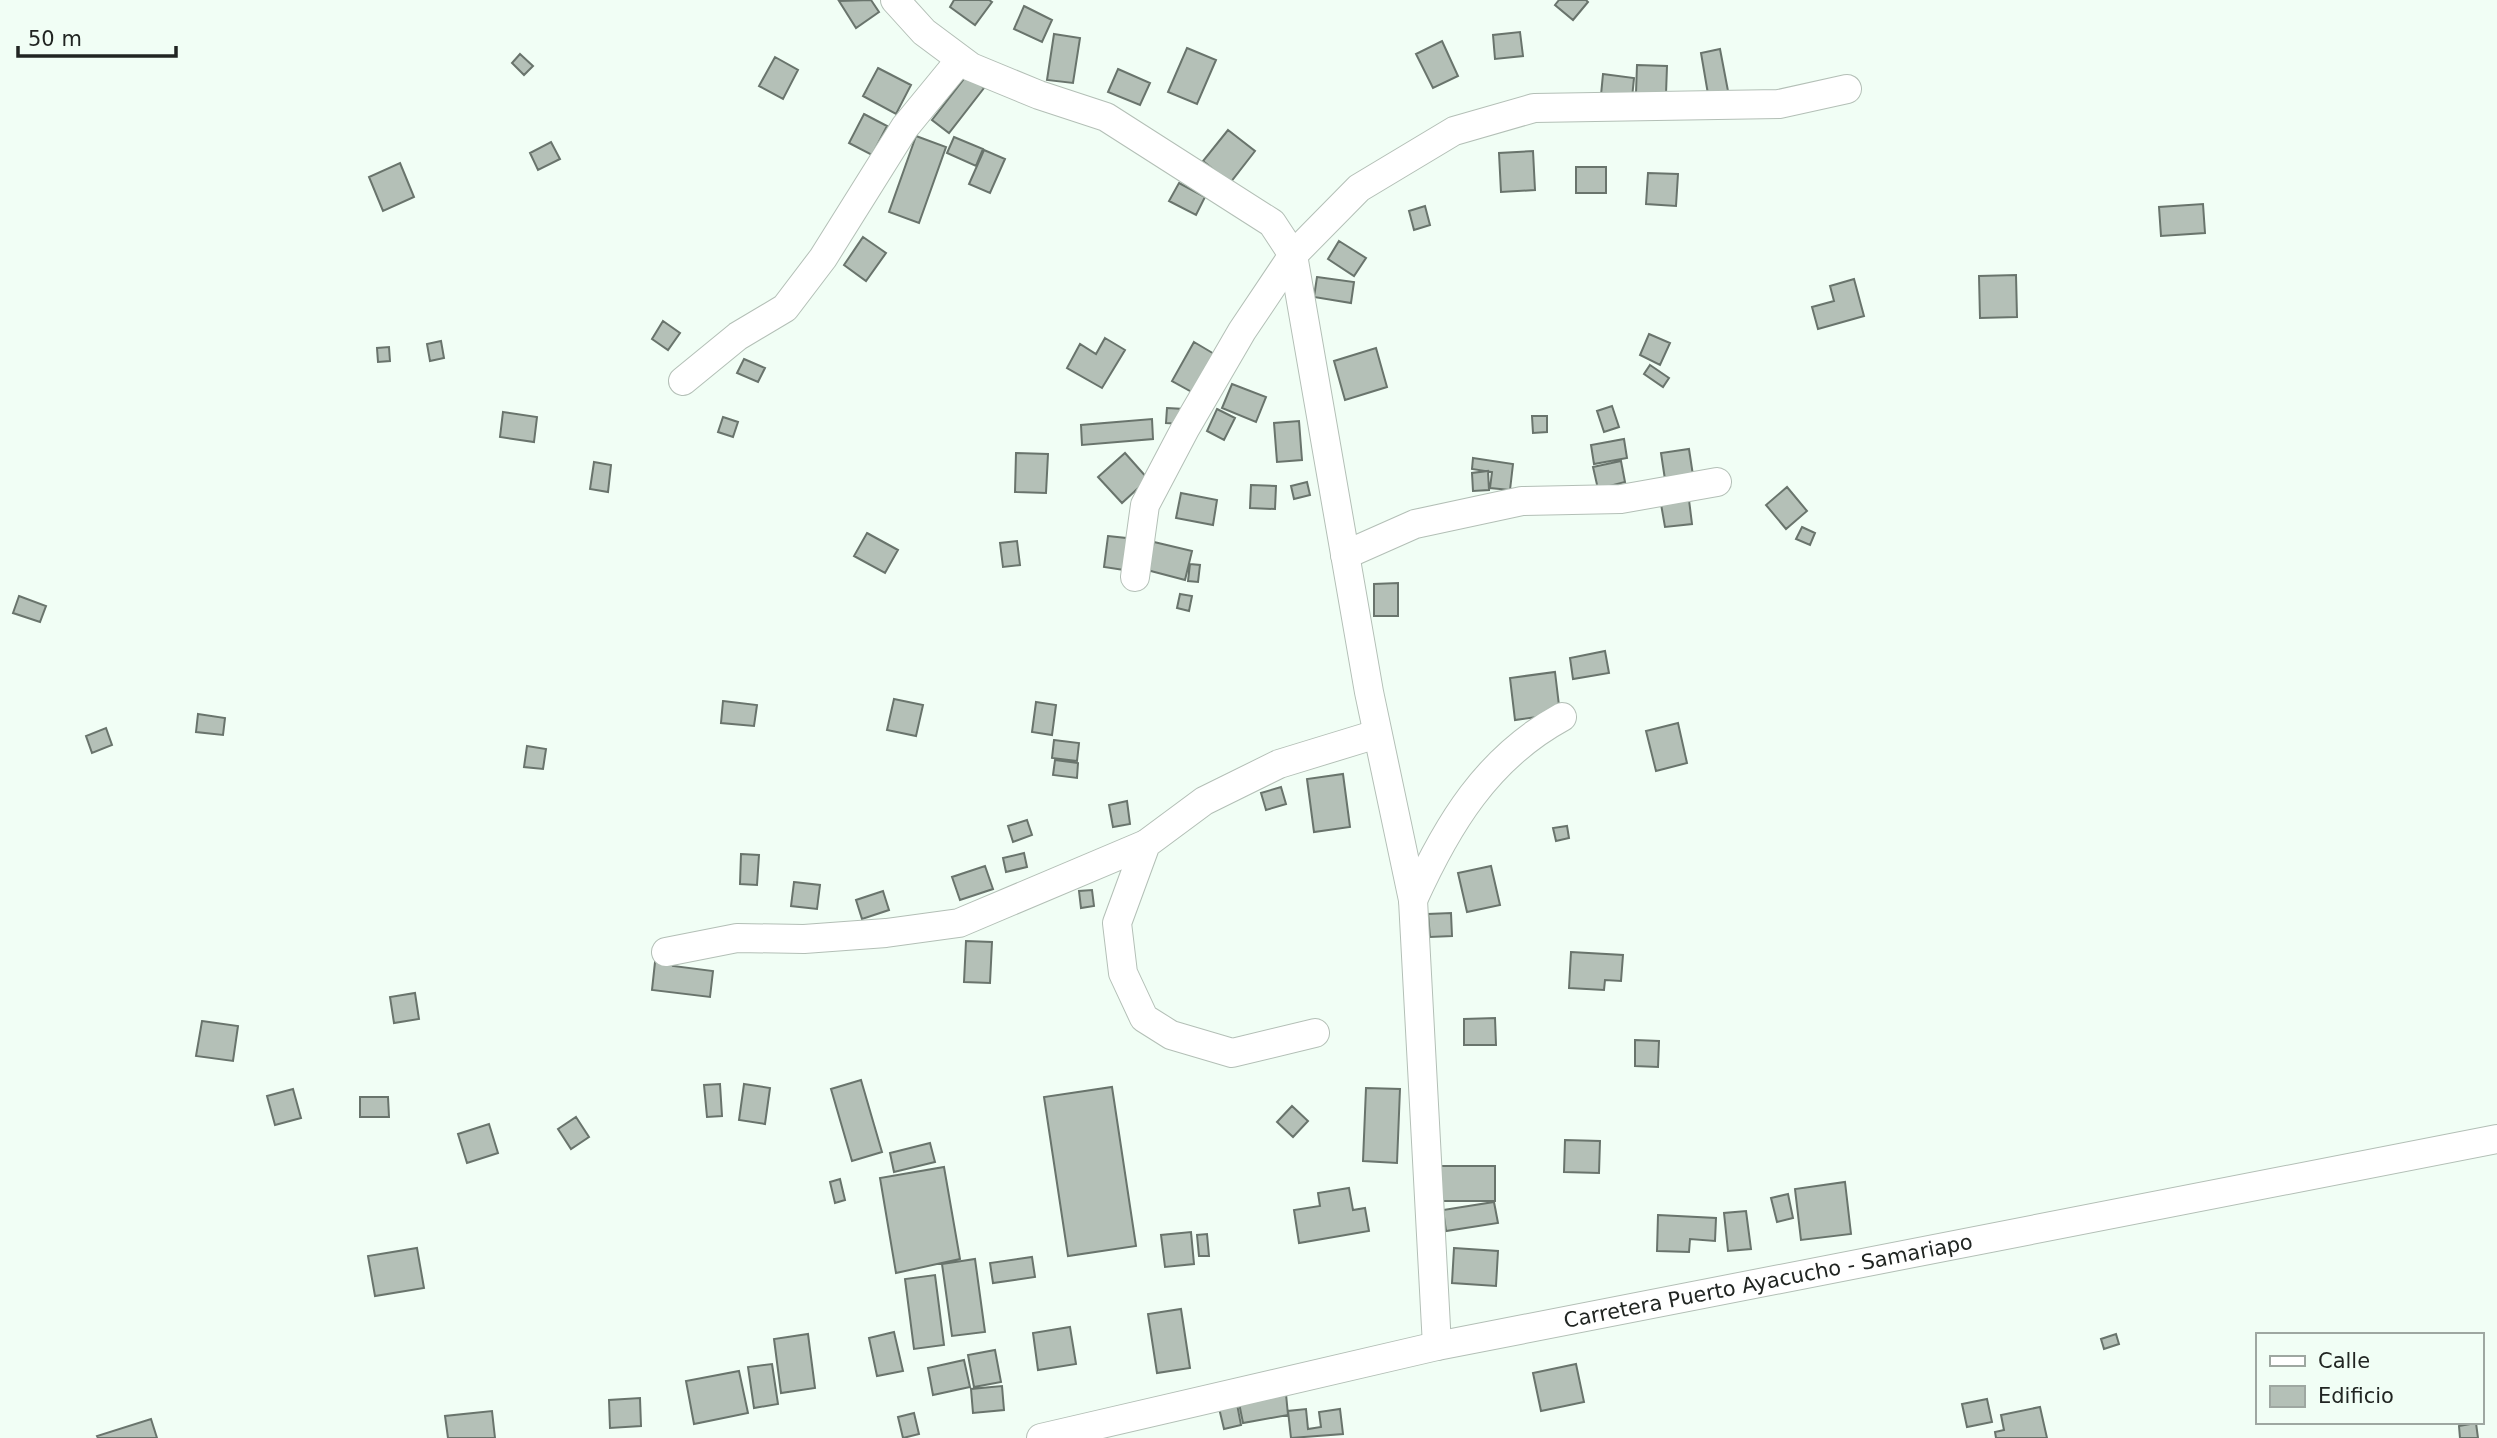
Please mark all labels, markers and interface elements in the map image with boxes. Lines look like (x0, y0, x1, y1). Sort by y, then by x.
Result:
scale bar (18, 14, 175, 58)
text: 50 m (28, 27, 82, 51)
street label: Carretera Puerto Ayacucho - Samariapo (1562, 1230, 1975, 1333)
legend (2256, 1333, 2483, 1424)
text: Calle (2318, 1349, 2370, 1373)
text: Edificio (2318, 1384, 2394, 1408)

